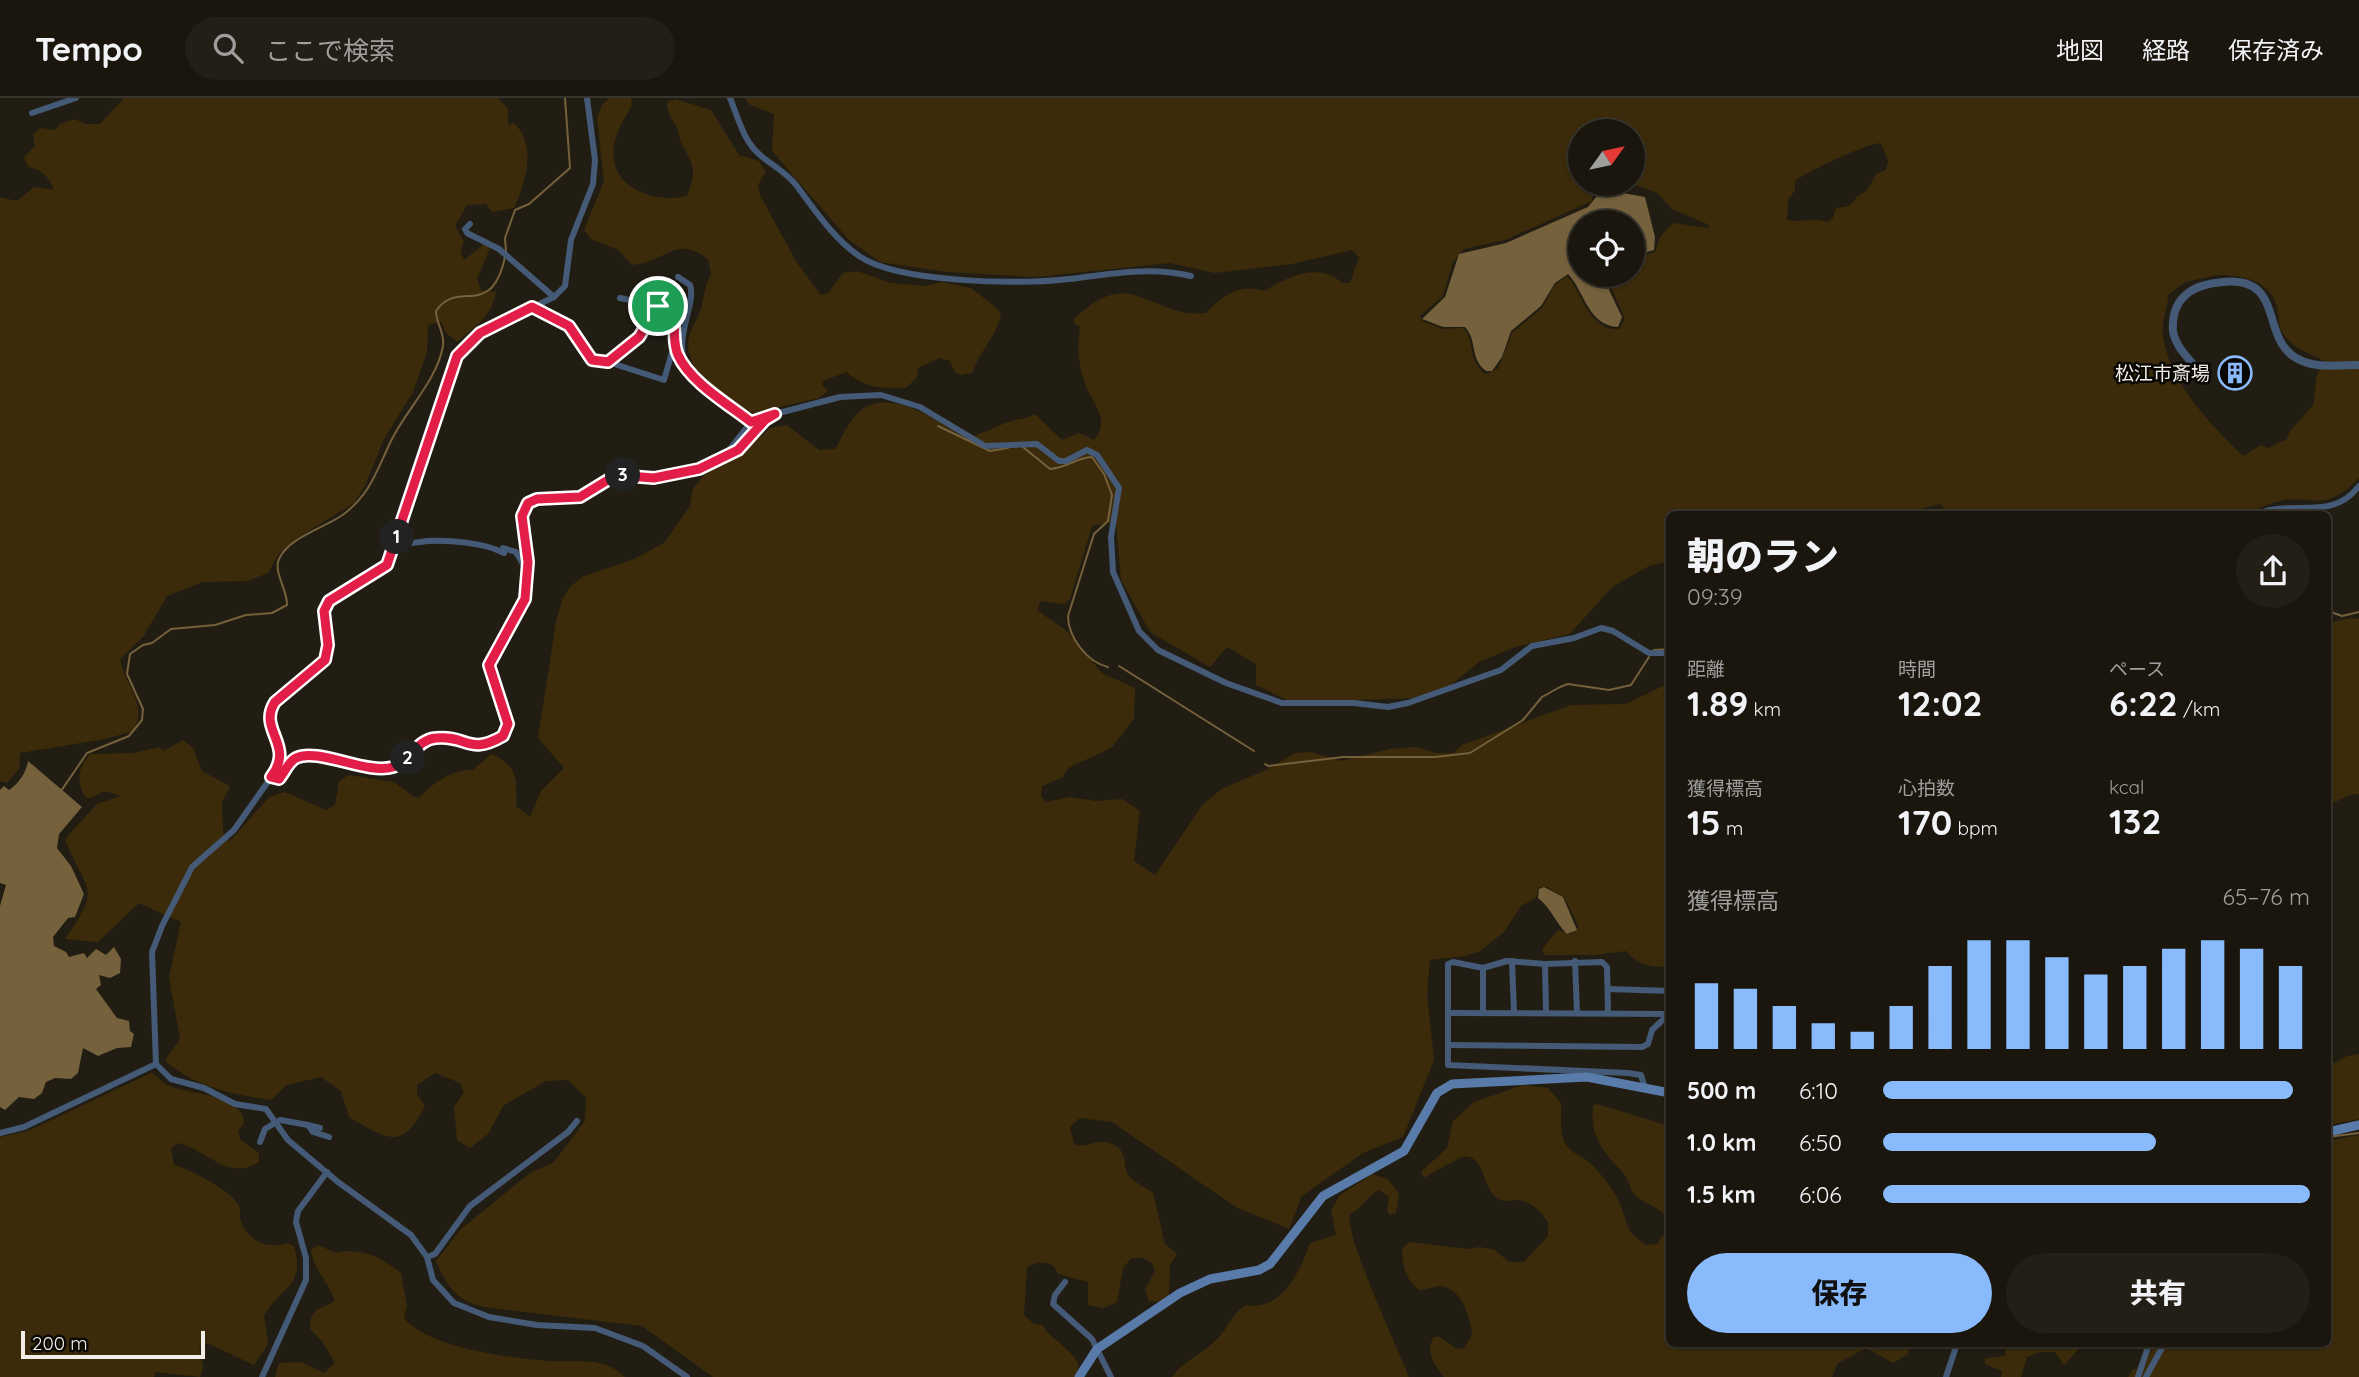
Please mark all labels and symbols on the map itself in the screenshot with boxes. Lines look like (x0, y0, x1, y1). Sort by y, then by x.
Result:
north arrow (1568, 119, 1645, 196)
pin (628, 276, 688, 336)
building icon: 松江市斎場 (2216, 354, 2254, 392)
place label: 松江市斎場 (2115, 361, 2210, 385)
pin: 3 (606, 458, 640, 492)
pin: 1 (380, 520, 414, 555)
pin: 2 (390, 740, 426, 776)
scale bar (21, 1328, 205, 1360)

